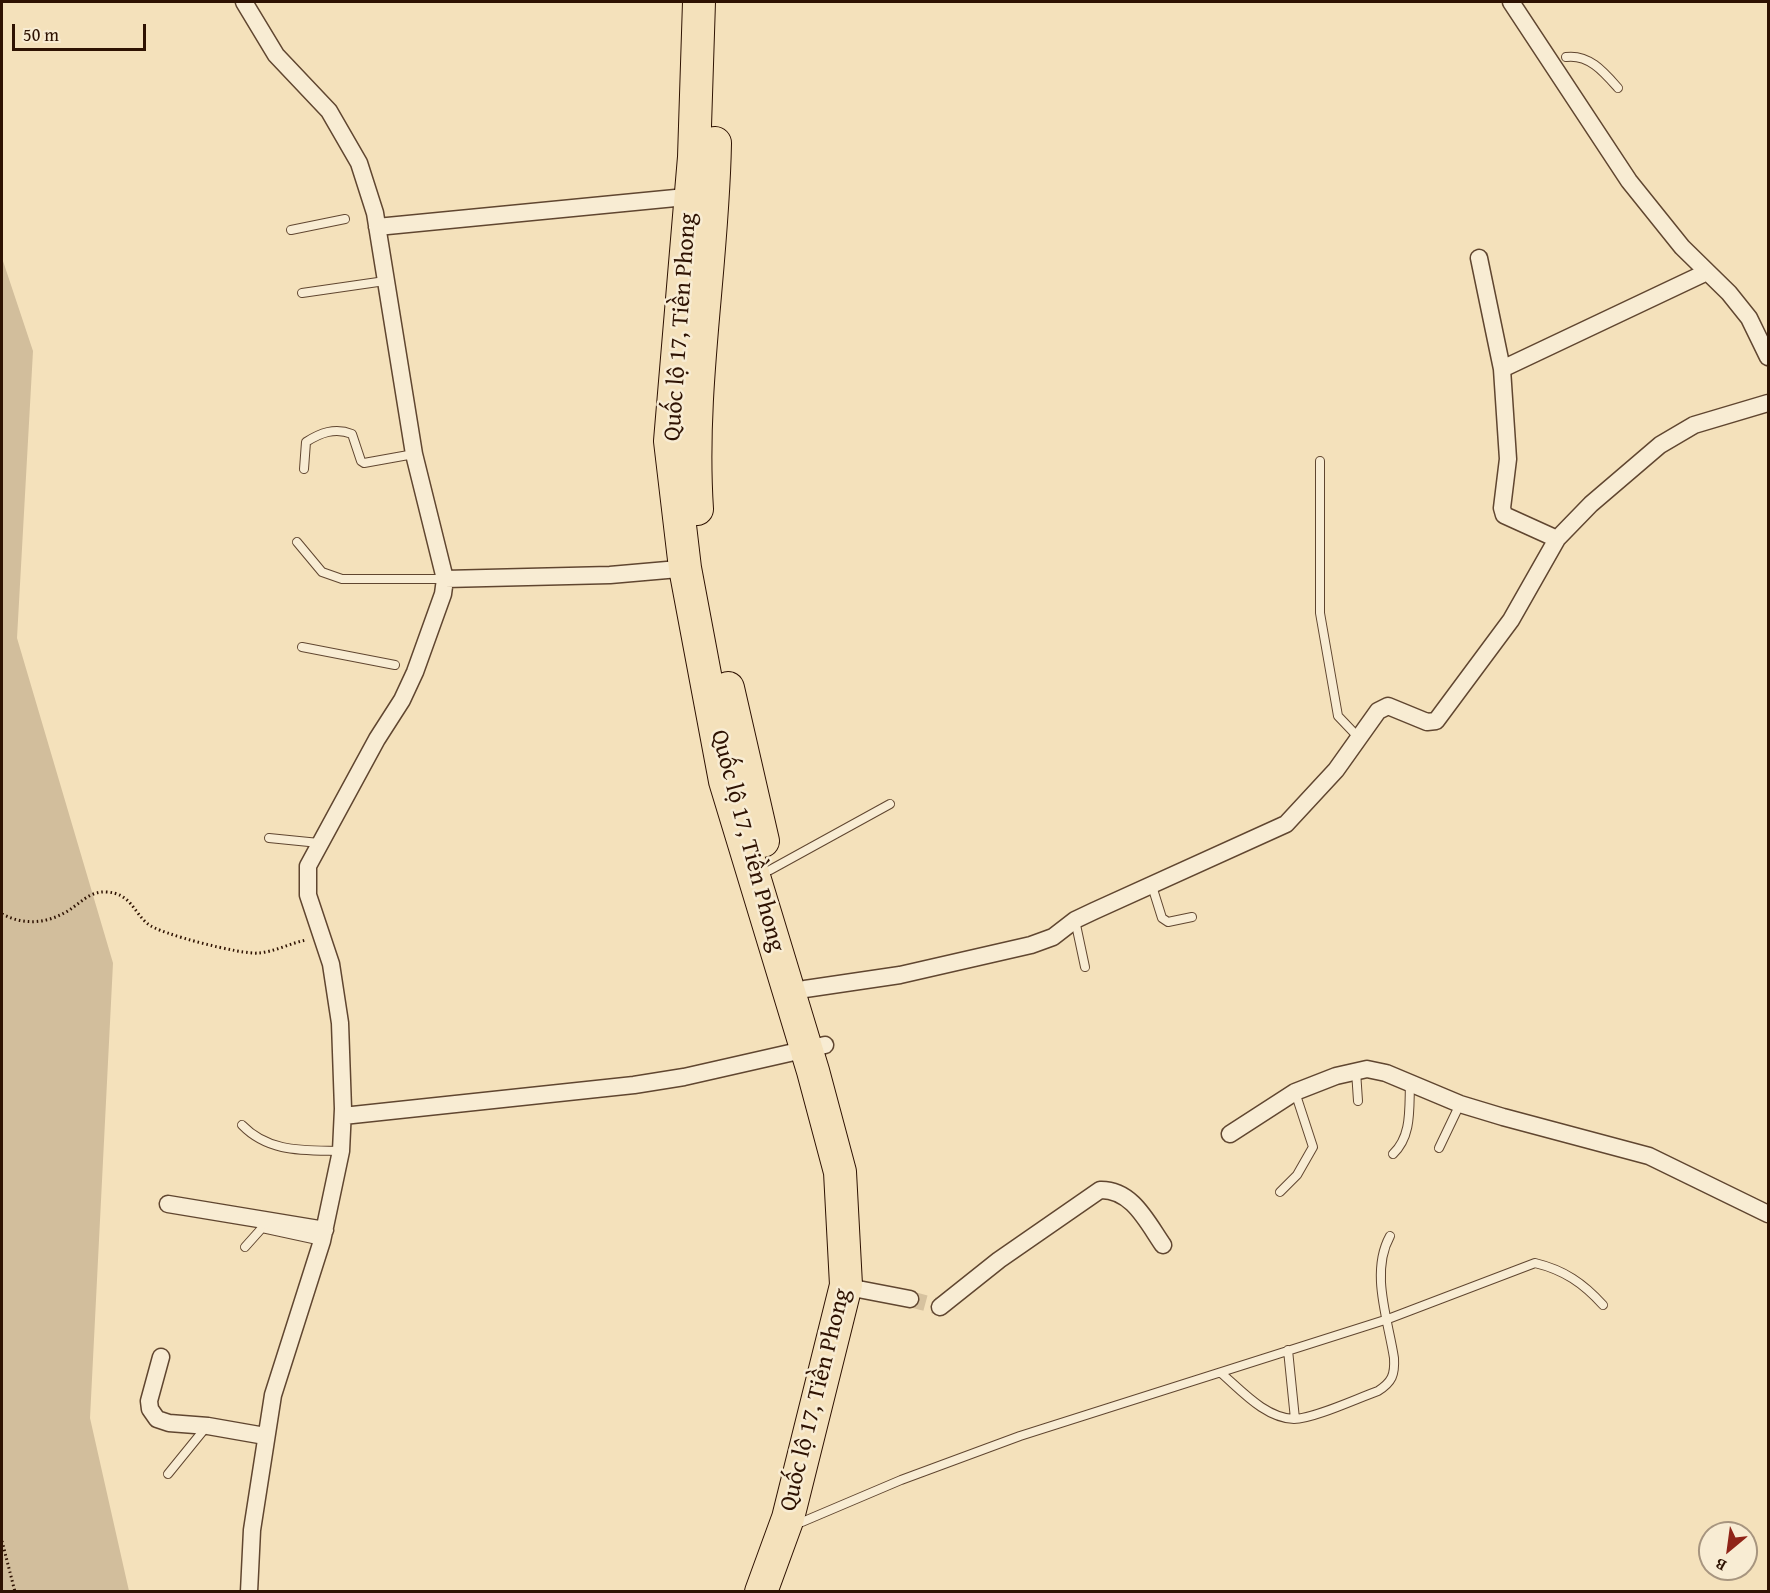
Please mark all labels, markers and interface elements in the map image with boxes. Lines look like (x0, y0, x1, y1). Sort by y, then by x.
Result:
scale bar (15, 12, 148, 50)
text: 50 m (23, 21, 59, 48)
street label: Quốc lộ 17, Tiền Phong (659, 212, 703, 442)
street label: Quốc lộ 17, Tiền Phong (704, 727, 790, 955)
street label: Quốc lộ 17, Tiền Phong (774, 1286, 858, 1514)
north arrow (1698, 1521, 1758, 1581)
text: B (1710, 1552, 1730, 1578)

